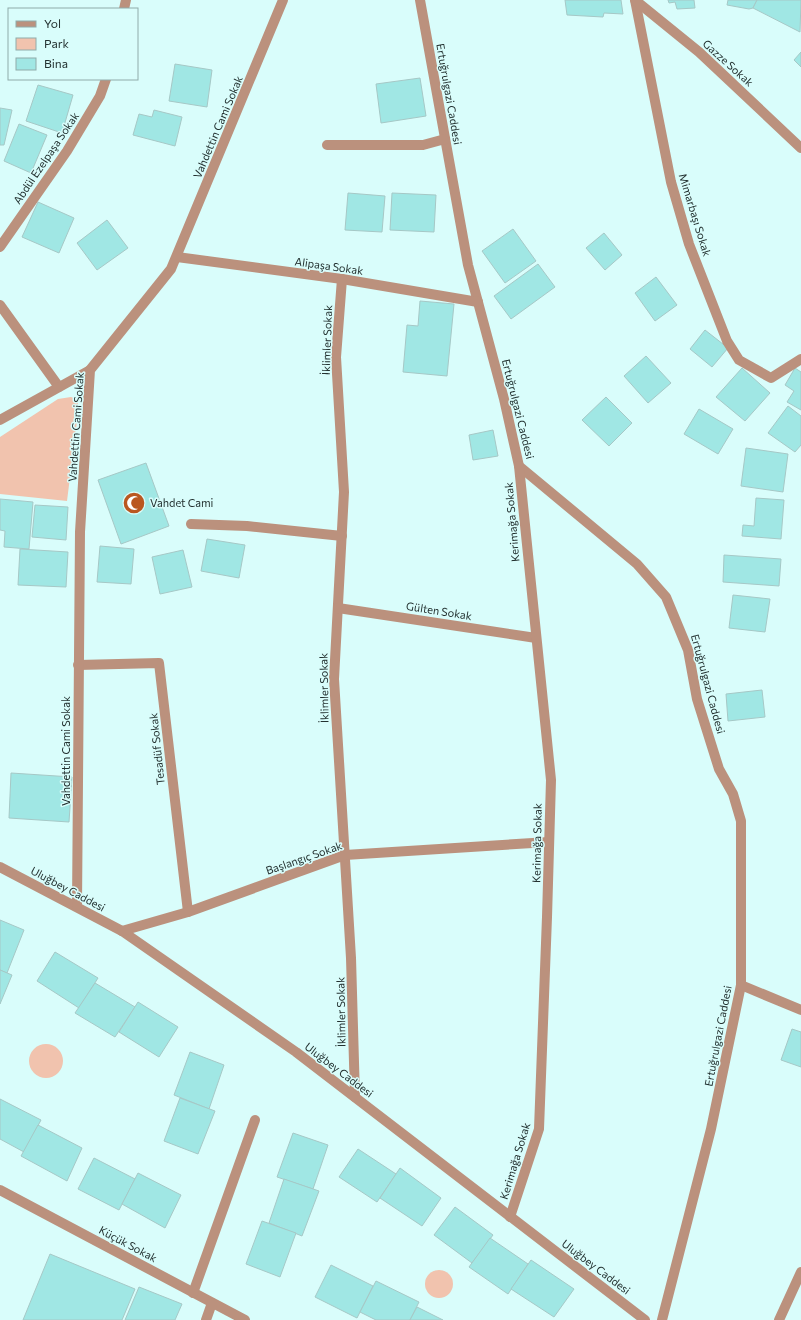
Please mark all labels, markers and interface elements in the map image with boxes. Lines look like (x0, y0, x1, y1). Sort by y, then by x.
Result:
legend (8, 8, 138, 80)
text: Yol (44, 16, 61, 30)
text: Park (44, 36, 70, 50)
street label: Gazze Sokak (700, 37, 756, 89)
street label: Ertuğrulgazi Caddesi (434, 42, 465, 146)
text: Bina (44, 56, 68, 70)
street label: Vahdettin Cami Sokak (190, 74, 245, 180)
street label: Abdül Ezelpaşa Sokak (10, 109, 81, 206)
street label: Mimarbaşı Sokak (677, 172, 714, 258)
street label: Alipaşa Sokak (294, 254, 364, 277)
street label: İklimler Sokak (318, 305, 334, 375)
street label: Ertuğrulgazi Caddesi (500, 358, 537, 460)
street label: Vahdettin Cami Sokak (65, 372, 86, 482)
street label: Kerimağa Sokak (502, 482, 521, 562)
mosque icon: Vahdet Cami (121, 490, 147, 516)
place label: Vahdet Cami (150, 496, 214, 509)
street label: Gülten Sokak (405, 599, 473, 622)
street label: Ertuğrulgazi Caddesi (689, 633, 728, 735)
street label: İklimler Sokak (315, 653, 331, 723)
street label: Vahdettin Cami Sokak (59, 696, 72, 806)
street label: Tesadüf Sokak (146, 712, 167, 786)
street label: Kerimağa Sokak (529, 803, 544, 883)
street label: Başlangıç Sokak (264, 838, 344, 877)
street label: Uluğbey Caddesi (29, 863, 108, 914)
street label: İklimler Sokak (332, 977, 348, 1047)
street label: Ertuğrulgazi Caddesi (701, 984, 734, 1087)
street label: Uluğbey Caddesi (302, 1040, 376, 1100)
street label: Kerimağa Sokak (497, 1121, 532, 1201)
street label: Küçük Sokak (97, 1223, 159, 1264)
street label: Uluğbey Caddesi (559, 1237, 633, 1297)

